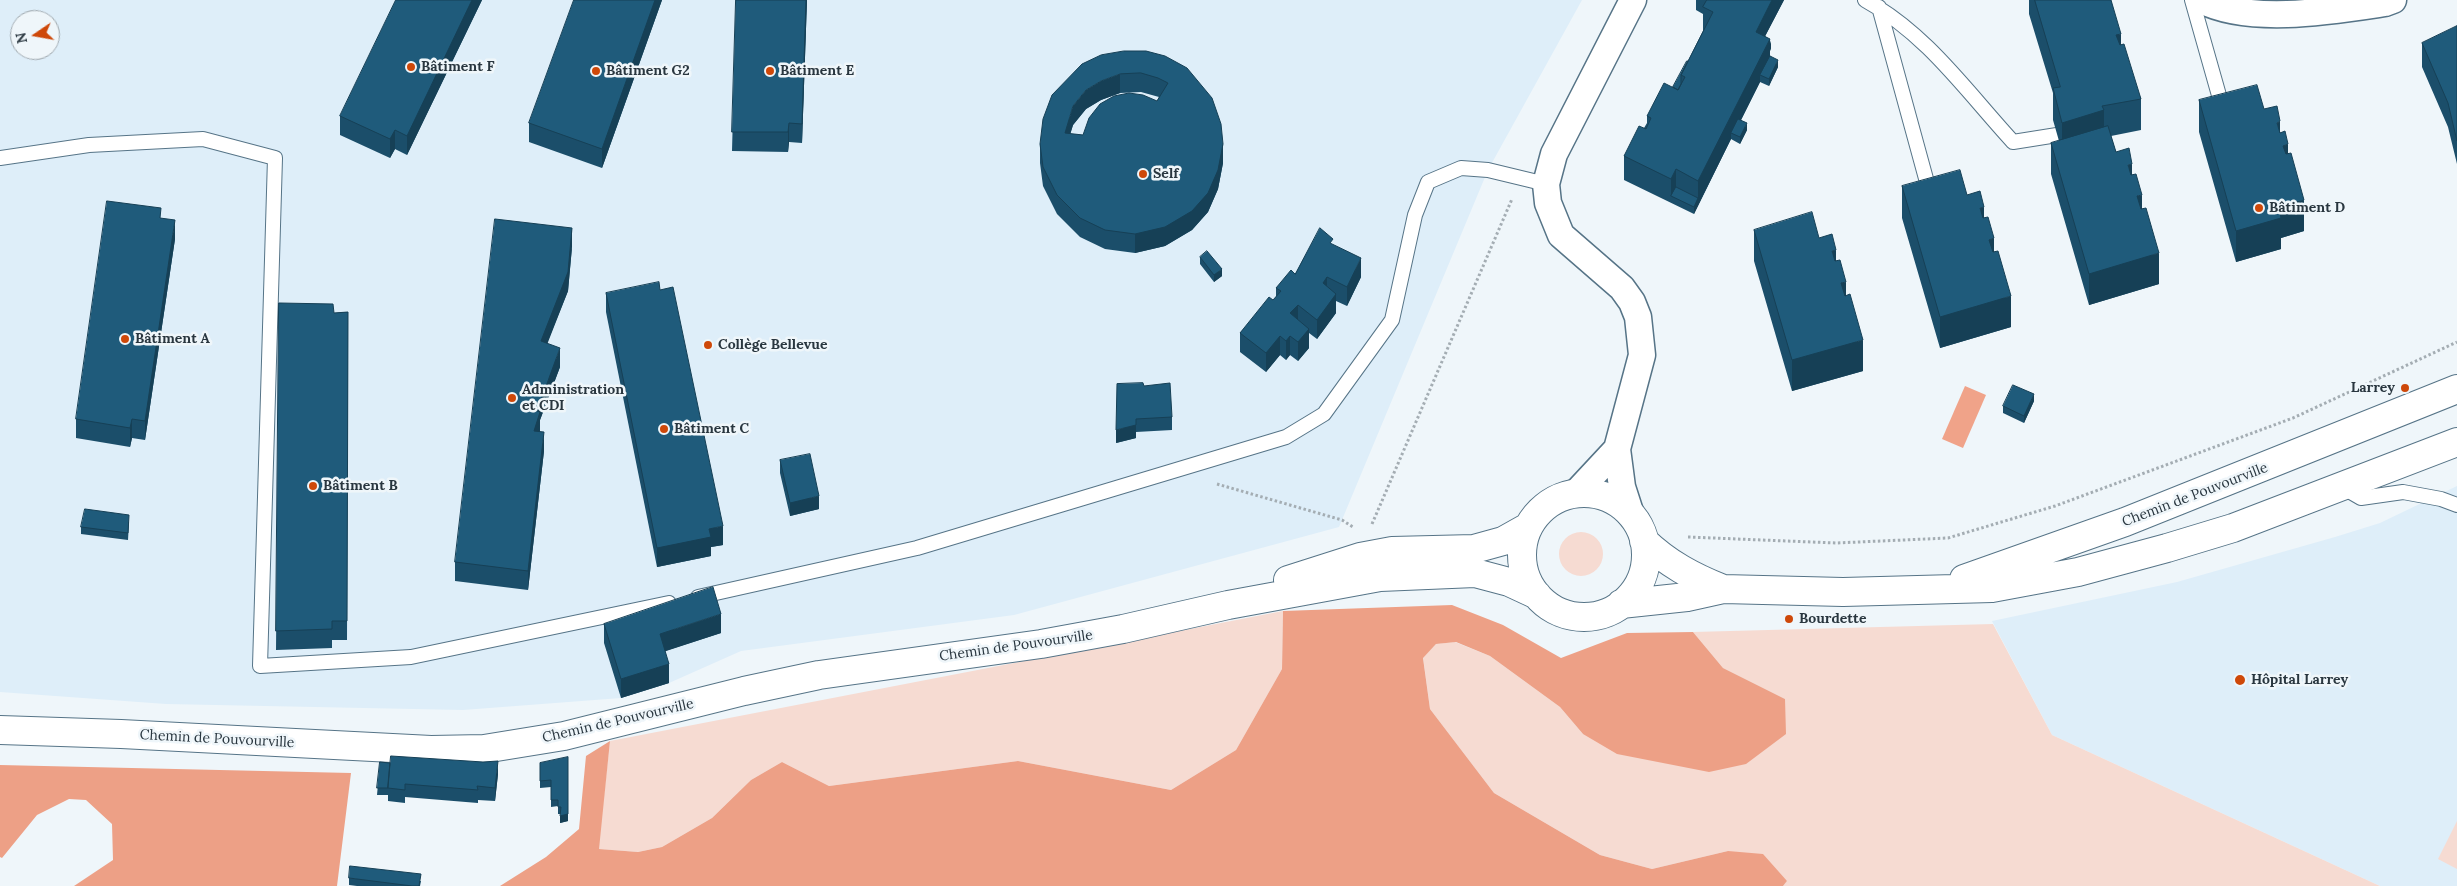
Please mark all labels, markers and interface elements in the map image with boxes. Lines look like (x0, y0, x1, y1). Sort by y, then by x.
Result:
north arrow (10, 10, 60, 60)
text: N (11, 31, 31, 45)
place label: Bâtiment F (421, 59, 495, 75)
marker: Bâtiment F (405, 61, 417, 73)
place label: Bâtiment G2 (606, 63, 690, 79)
place label: Bâtiment E (780, 63, 854, 79)
marker: Bâtiment G2 (590, 65, 602, 77)
marker: Bâtiment E (764, 65, 776, 77)
place label: Self (1153, 166, 1178, 182)
marker: Self (1137, 168, 1149, 180)
place label: Bâtiment D (2269, 200, 2345, 216)
marker: Bâtiment D (2253, 202, 2265, 214)
place label: Bâtiment A (135, 331, 210, 347)
marker: Bâtiment A (119, 333, 131, 345)
place label: Collège Bellevue (718, 337, 827, 353)
marker: Collège Bellevue (702, 339, 714, 351)
place label: Larrey (2351, 380, 2395, 396)
place label: Administration et CDI (522, 382, 624, 414)
marker: Larrey (2399, 382, 2411, 394)
marker: Administration et CDI (506, 392, 518, 404)
place label: Bâtiment C (674, 421, 749, 437)
marker: Bâtiment C (658, 423, 670, 435)
street label: Chemin de Pouvourville (2120, 459, 2270, 531)
place label: Bâtiment B (323, 478, 398, 494)
marker: Bâtiment B (307, 480, 319, 492)
place label: Bourdette (1799, 611, 1866, 627)
marker: Bourdette (1783, 613, 1795, 625)
street label: Chemin de Pouvourville (938, 627, 1094, 665)
place label: Hôpital Larrey (2251, 672, 2348, 688)
marker: Hôpital Larrey (2233, 673, 2247, 687)
street label: Chemin de Pouvourville (541, 695, 695, 747)
street label: Chemin de Pouvourville (139, 727, 295, 751)

